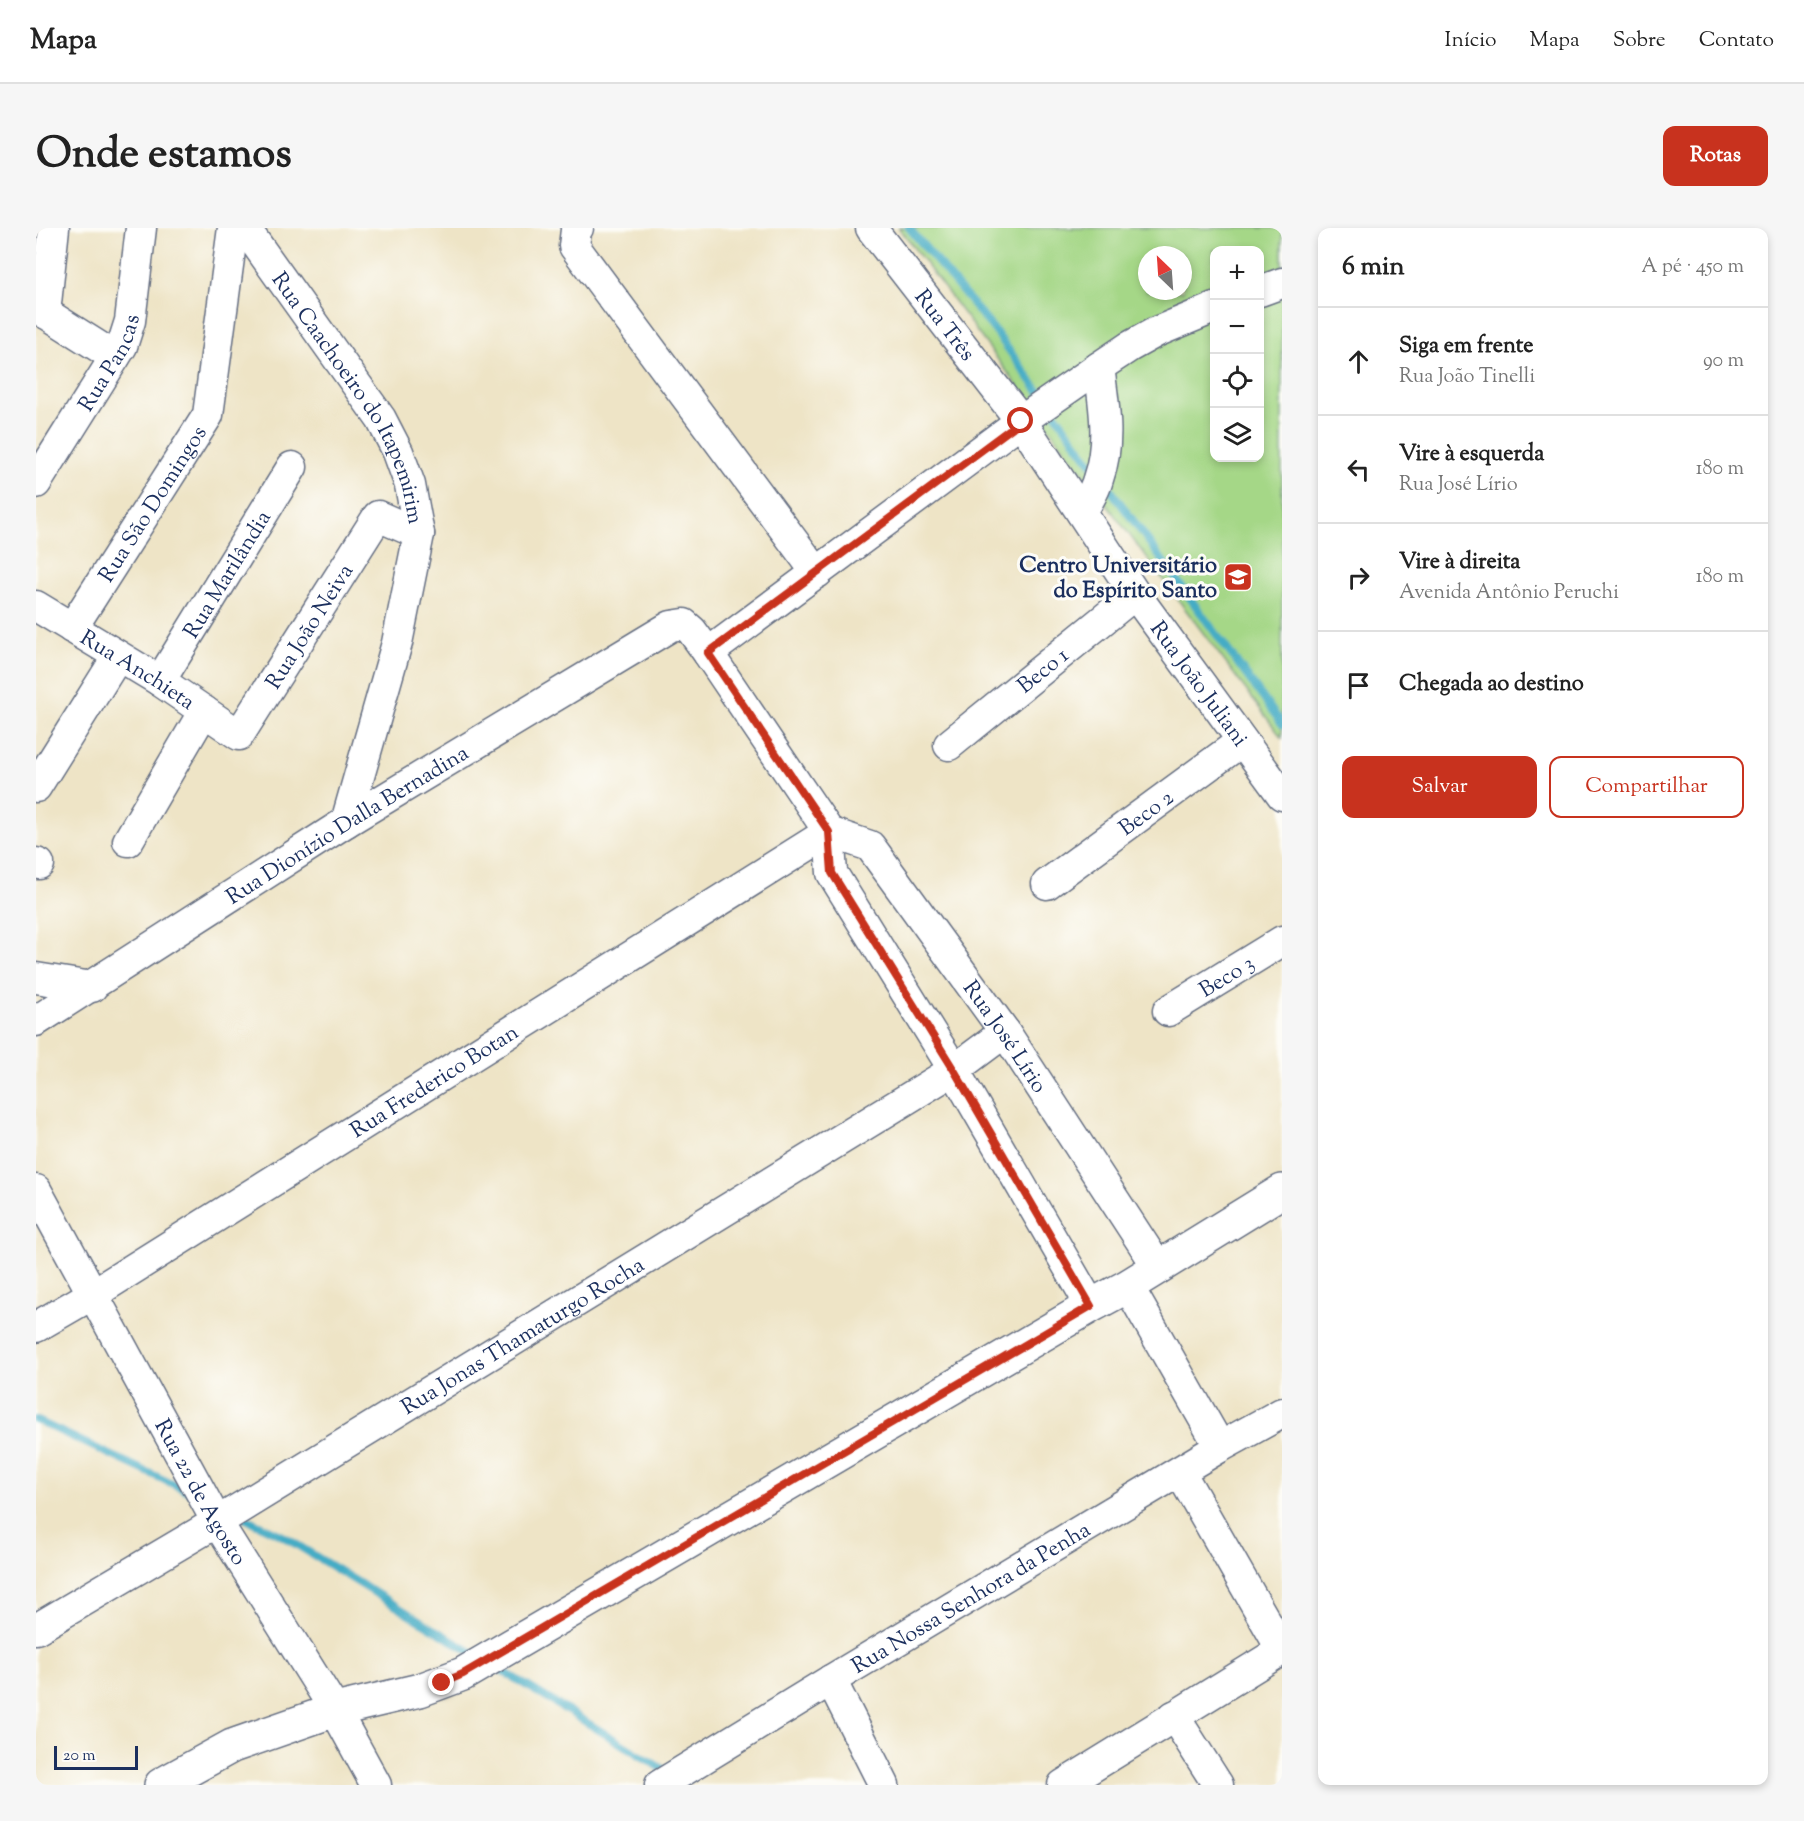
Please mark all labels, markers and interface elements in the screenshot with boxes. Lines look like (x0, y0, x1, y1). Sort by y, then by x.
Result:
text: Mapa (30, 21, 97, 61)
text: Início (1445, 26, 1497, 56)
text: Mapa (1530, 26, 1580, 56)
text: Sobre (1613, 26, 1666, 56)
text: Contato (1699, 26, 1774, 56)
text: Onde estamos (36, 126, 292, 186)
button: Rotas (1663, 126, 1768, 186)
north arrow (1138, 246, 1192, 300)
map controls (1210, 246, 1264, 462)
button: + (1210, 246, 1264, 300)
text: 6 min (1342, 249, 1405, 286)
text: A pé · 450 m (1641, 253, 1744, 282)
street label: Rua Caachoeiro do Itapemirim (262, 266, 430, 527)
street label: Rua Três (905, 283, 982, 369)
button: − (1210, 300, 1264, 354)
street label: Rua Pancas (72, 313, 150, 419)
text: Siga em frente (1399, 331, 1534, 363)
icon: ahead (1342, 345, 1375, 378)
text: 90 m (1703, 347, 1744, 376)
button: locate (1210, 354, 1264, 408)
text: Rua João Tinelli (1399, 363, 1535, 392)
route start (1007, 407, 1033, 433)
button: layers (1210, 408, 1264, 462)
street label: Rua São Domingos (92, 420, 216, 590)
text: Vire à esquerda (1399, 439, 1544, 471)
icon: left (1342, 453, 1375, 486)
text: 180 m (1696, 455, 1744, 484)
text: Rua José Lírio (1399, 471, 1518, 500)
street label: Rua Marilândia (177, 505, 280, 646)
text: Vire à direita (1399, 547, 1521, 579)
place label: Centro Universitário do Espírito Santo (1019, 551, 1217, 608)
street label: Rua João Neiva (259, 558, 363, 696)
school or university icon: Centro Universitário do Espírito Santo (1222, 561, 1254, 593)
icon: right (1342, 561, 1375, 594)
text: 180 m (1696, 563, 1744, 592)
text: Avenida Antônio Peruchi (1399, 579, 1619, 608)
street label: Rua João Juliani (1141, 615, 1255, 754)
street label: Rua Anchieta (73, 623, 200, 719)
street label: Beco 1 (1011, 641, 1077, 702)
icon: arrive (1342, 669, 1375, 702)
text: Chegada ao destino (1399, 669, 1584, 701)
street label: Rua Dionízio Dalla Bernadina (221, 739, 476, 914)
button: Salvar (1342, 756, 1537, 818)
button: Compartilhar (1549, 756, 1744, 818)
street label: Beco 2 (1113, 783, 1181, 845)
street label: Beco 3 (1194, 949, 1261, 1007)
street label: Rua José Lírio (954, 975, 1054, 1100)
street label: Rua Frederico Botan (345, 1018, 526, 1148)
street label: Rua Jonas Thamaturgo Rocha (396, 1251, 651, 1424)
street label: Rua 22 de Agosto (145, 1414, 253, 1572)
street label: Rua Nossa Senhora da Penha (846, 1515, 1097, 1683)
route end (428, 1669, 454, 1695)
scale bar (54, 1743, 138, 1770)
text: 20 m (63, 1745, 96, 1768)

